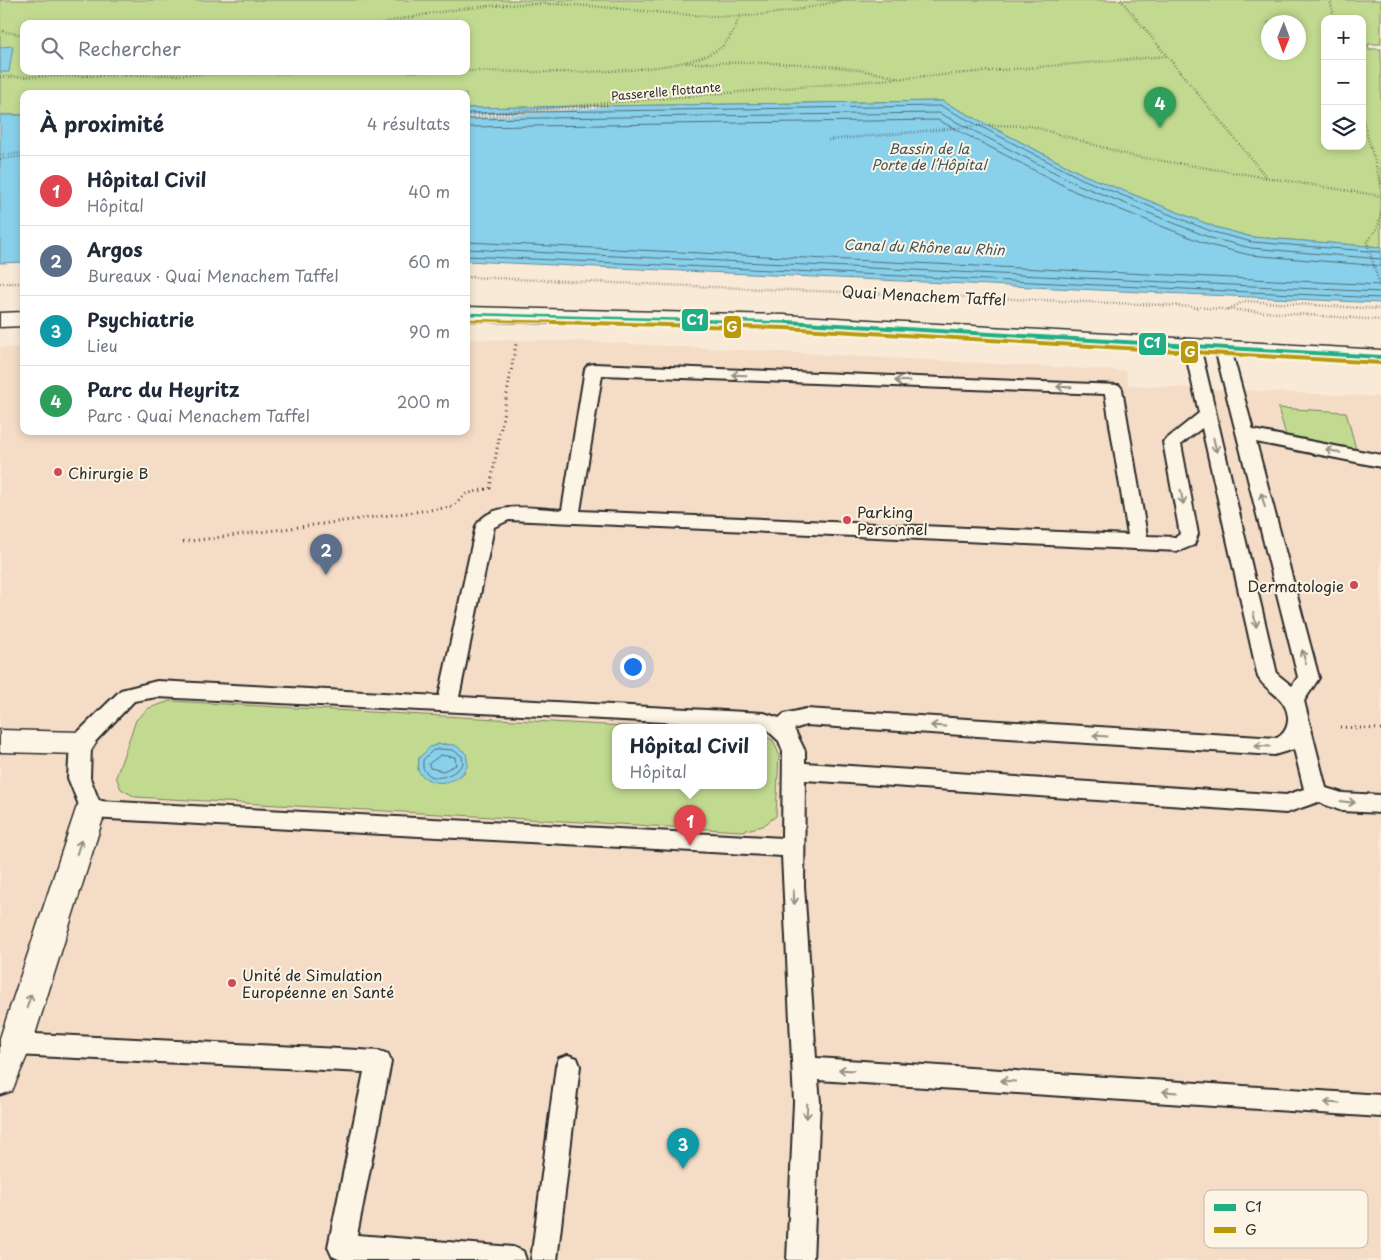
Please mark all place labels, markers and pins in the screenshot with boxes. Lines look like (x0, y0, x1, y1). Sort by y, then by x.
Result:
pin: 4 (1144, 87, 1176, 128)
place label: Chirurgie B (68, 461, 148, 484)
marker: Chirurgie B (52, 466, 64, 478)
place label: Parking Personnel (857, 500, 928, 540)
marker: Parking Personnel (841, 514, 853, 526)
pin: 2 (310, 534, 342, 575)
place label: Dermatologie (1248, 574, 1344, 597)
marker: Dermatologie (1348, 579, 1360, 591)
pin: 1 (674, 805, 706, 846)
place label: Unité de Simulation Européenne en Santé (242, 963, 394, 1003)
marker: Unité de Simulation Européenne en Santé (226, 977, 238, 989)
pin: 3 (667, 1128, 699, 1169)

